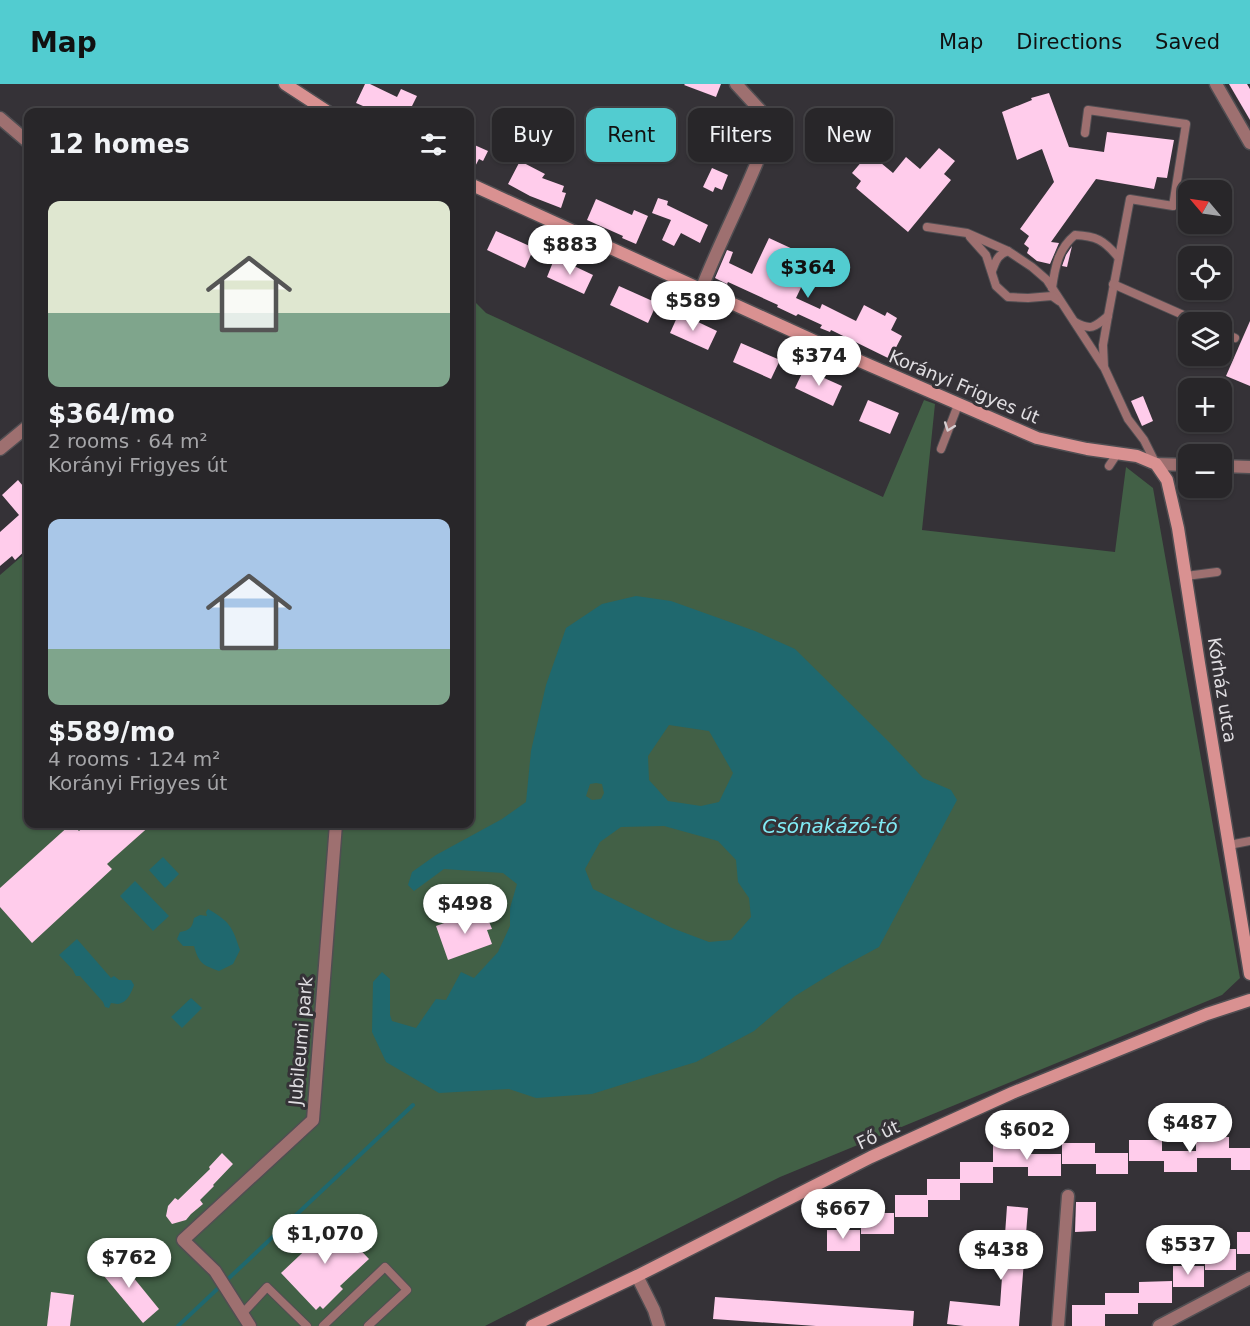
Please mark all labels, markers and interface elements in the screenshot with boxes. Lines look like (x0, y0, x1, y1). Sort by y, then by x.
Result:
text: Map (30, 26, 97, 59)
text: Map (939, 30, 983, 54)
text: Directions (1016, 30, 1122, 54)
text: Saved (1155, 30, 1220, 54)
chip: Buy (492, 108, 574, 162)
chip: Rent (586, 108, 676, 162)
chip: Filters (688, 108, 793, 162)
chip: New (805, 108, 893, 162)
icon: filters (417, 128, 450, 161)
text: 12 homes (48, 129, 190, 159)
north arrow (1178, 180, 1232, 234)
map controls (1178, 180, 1232, 498)
pin: $883 (534, 225, 606, 276)
text: $883 (542, 232, 598, 256)
icon: home (195, 240, 303, 348)
button: locate (1178, 246, 1232, 300)
pin: $364 (772, 248, 844, 299)
text: $364 (780, 255, 836, 279)
pin: $589 (657, 281, 729, 332)
text: $589 (665, 288, 721, 312)
button: layers (1178, 312, 1232, 366)
pin: $374 (783, 336, 855, 387)
text: $374 (791, 343, 847, 367)
street label: Korányi Frigyes út (886, 345, 1043, 428)
button: + (1178, 378, 1232, 432)
text: $364/mo (48, 399, 175, 429)
one-way arrow (944, 421, 957, 431)
text: 2 rooms · 64 m² (48, 429, 208, 453)
button: − (1178, 444, 1232, 498)
text: Korányi Frigyes út (48, 453, 227, 477)
icon: home (195, 558, 303, 666)
street label: Kórház utca (1204, 636, 1241, 744)
text: $589/mo (48, 717, 175, 747)
text: 4 rooms · 124 m² (48, 747, 220, 771)
text: Korányi Frigyes út (48, 771, 227, 795)
water label: Csónakázó-tó (762, 814, 898, 838)
pin: $498 (429, 884, 501, 935)
text: $498 (437, 891, 493, 915)
street label: Jubileumi park (284, 975, 317, 1107)
pin: $487 (1154, 1103, 1226, 1154)
pin: $602 (991, 1110, 1063, 1161)
text: $487 (1162, 1110, 1218, 1134)
street label: Fő út (853, 1116, 903, 1154)
text: $602 (999, 1117, 1055, 1141)
pin: $667 (807, 1189, 879, 1240)
text: $667 (815, 1196, 871, 1220)
pin: $1,070 (276, 1214, 374, 1265)
text: $1,070 (286, 1221, 364, 1245)
pin: $537 (1152, 1225, 1224, 1276)
pin: $438 (965, 1230, 1037, 1281)
text: $537 (1160, 1232, 1216, 1256)
text: $438 (973, 1237, 1029, 1261)
pin: $762 (93, 1238, 165, 1289)
text: $762 (101, 1245, 157, 1269)

